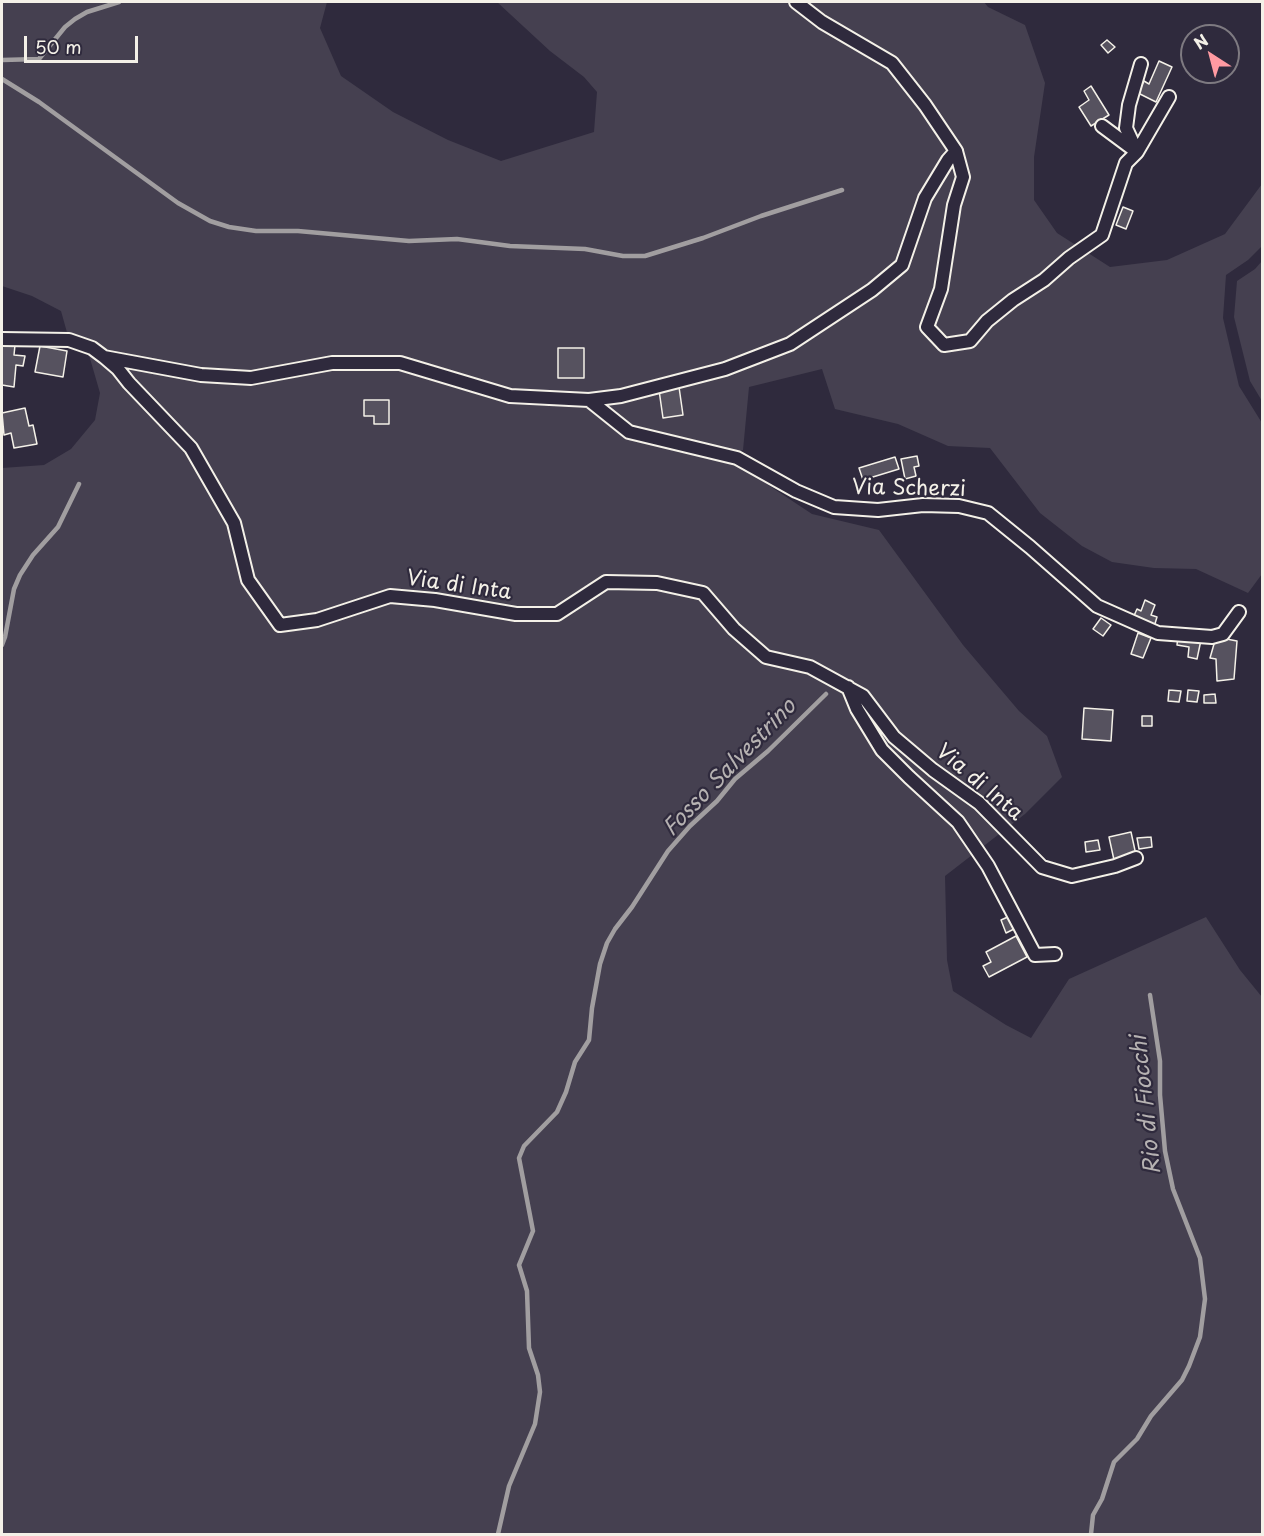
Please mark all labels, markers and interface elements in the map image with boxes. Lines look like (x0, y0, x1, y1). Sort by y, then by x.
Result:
scale bar (27, 24, 141, 62)
north arrow (1180, 24, 1240, 84)
text: N (1188, 28, 1213, 54)
text: 50 m (35, 33, 82, 60)
street label: Via Scherzi (852, 475, 966, 503)
street label: Via di Inta (405, 566, 513, 606)
water label: Fosso Salvestrino (658, 694, 802, 842)
street label: Via di Inta (930, 739, 1028, 827)
water label: Rio di Fiocchi (1127, 1034, 1167, 1176)

